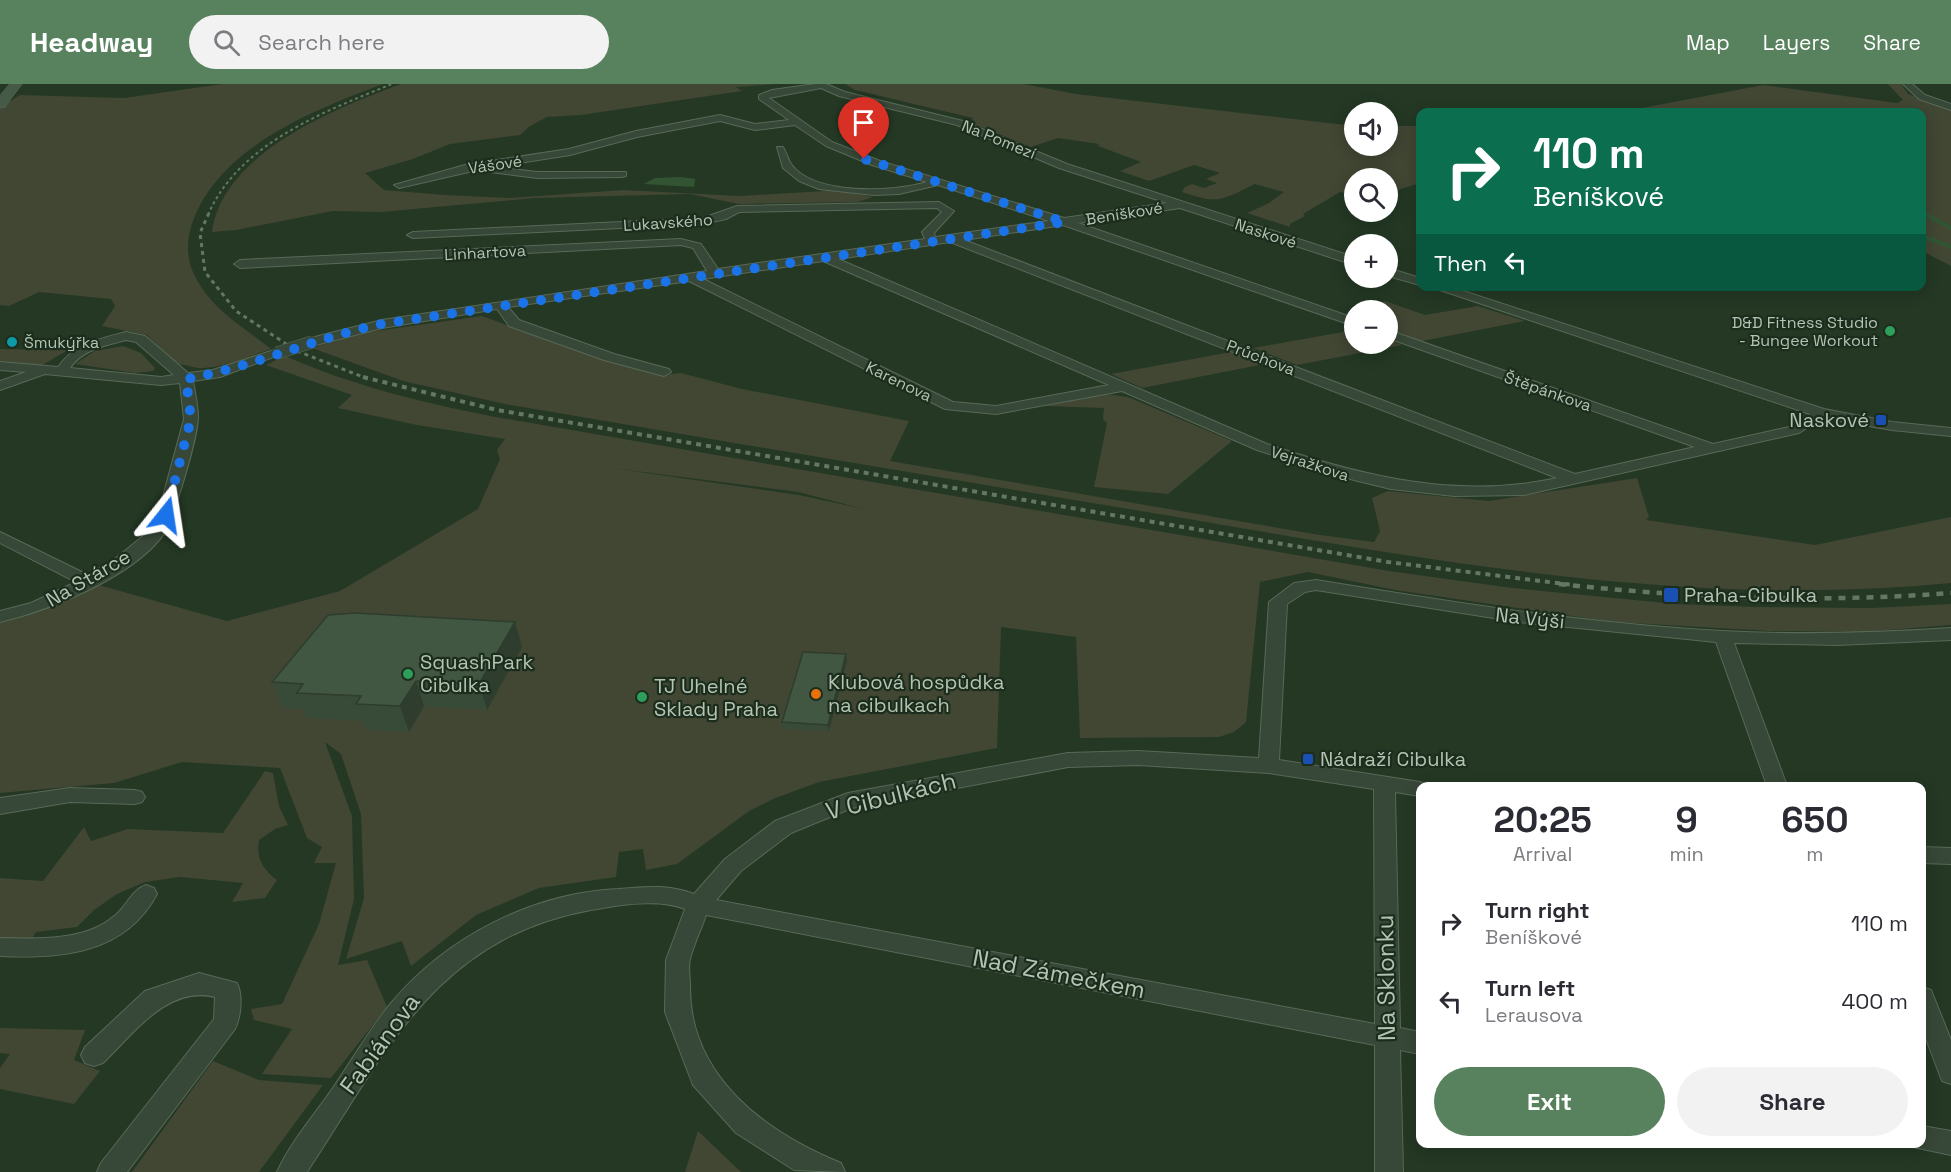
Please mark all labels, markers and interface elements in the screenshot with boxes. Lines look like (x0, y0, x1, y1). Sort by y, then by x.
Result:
search box (189, 15, 609, 69)
text: Headway (30, 24, 153, 60)
icon: search (210, 26, 243, 59)
text: Search here (258, 28, 385, 56)
text: Map (1686, 29, 1730, 56)
text: Layers (1763, 29, 1830, 56)
text: Share (1863, 29, 1921, 56)
pin (838, 97, 889, 159)
map controls (1344, 102, 1398, 354)
button: sound (1344, 102, 1398, 156)
icon: arrive (847, 106, 880, 139)
street label: Na Pomezí (959, 115, 1039, 164)
text: 110 m (1533, 127, 1645, 180)
icon: right (1434, 132, 1512, 210)
street label: Vášové (467, 150, 523, 179)
button: search (1344, 168, 1398, 222)
text: Beníškové (1533, 179, 1664, 214)
street label: Beníškové (1084, 197, 1164, 230)
street label: Lukavského (622, 209, 714, 236)
street label: Naskové (1232, 214, 1299, 253)
button: + (1344, 234, 1398, 288)
street label: Linhartova (444, 240, 526, 265)
icon: left (1499, 246, 1532, 279)
text: Then (1434, 249, 1487, 277)
button: − (1344, 300, 1398, 354)
place label: D&D Fitness Studio - Bungee Workout (1732, 312, 1878, 351)
marker: D&D Fitness Studio - Bungee Workout (1883, 324, 1897, 338)
place label: Šmukýřka (24, 332, 99, 353)
marker: Šmukýřka (5, 335, 19, 349)
street label: Průchova (1223, 335, 1298, 380)
street label: Karenova (862, 356, 935, 406)
street label: Štěpánkova (1501, 367, 1594, 416)
place label: Naskové (1789, 407, 1869, 433)
marker: Naskové (1874, 413, 1888, 427)
street label: Vejražkova (1268, 441, 1352, 486)
position arrow (134, 483, 198, 547)
street label: Na Stárce (41, 543, 135, 613)
place label: Praha-Cibulka (1684, 582, 1817, 608)
marker: Praha-Cibulka (1662, 586, 1680, 604)
street label: Na Výši (1494, 601, 1566, 635)
place label: SquashPark Cibulka (420, 649, 533, 698)
marker: SquashPark Cibulka (401, 667, 415, 681)
place label: Klubová hospůdka na cibulkach (828, 669, 1004, 718)
place label: TJ Uhelné Sklady Praha (654, 673, 778, 722)
marker: Klubová hospůdka na cibulkach (809, 687, 823, 701)
marker: TJ Uhelné Sklady Praha (635, 690, 649, 704)
place label: Nádraží Cibulka (1320, 746, 1466, 772)
marker: Nádraží Cibulka (1301, 752, 1315, 766)
street label: V Cibulkách (823, 764, 959, 827)
text: 20:25 (1494, 797, 1592, 843)
text: 9 (1676, 797, 1698, 843)
text: 650 (1781, 797, 1849, 843)
text: Arrival (1513, 841, 1572, 867)
text: min (1669, 841, 1704, 867)
text: m (1806, 841, 1824, 867)
text: Turn right (1485, 896, 1590, 924)
icon: right (1434, 907, 1467, 940)
text: 110 m (1851, 909, 1908, 937)
street label: Na Sklonku (1369, 914, 1402, 1042)
text: Beníškové (1485, 924, 1582, 950)
street label: Nad Zámečkem (970, 942, 1148, 1005)
text: Turn left (1485, 974, 1575, 1002)
icon: left (1434, 985, 1467, 1018)
street label: Fabiánova (333, 987, 427, 1100)
text: 400 m (1841, 987, 1908, 1015)
text: Lerausova (1485, 1002, 1583, 1028)
button: Exit (1434, 1067, 1665, 1136)
button: Share (1677, 1067, 1908, 1136)

